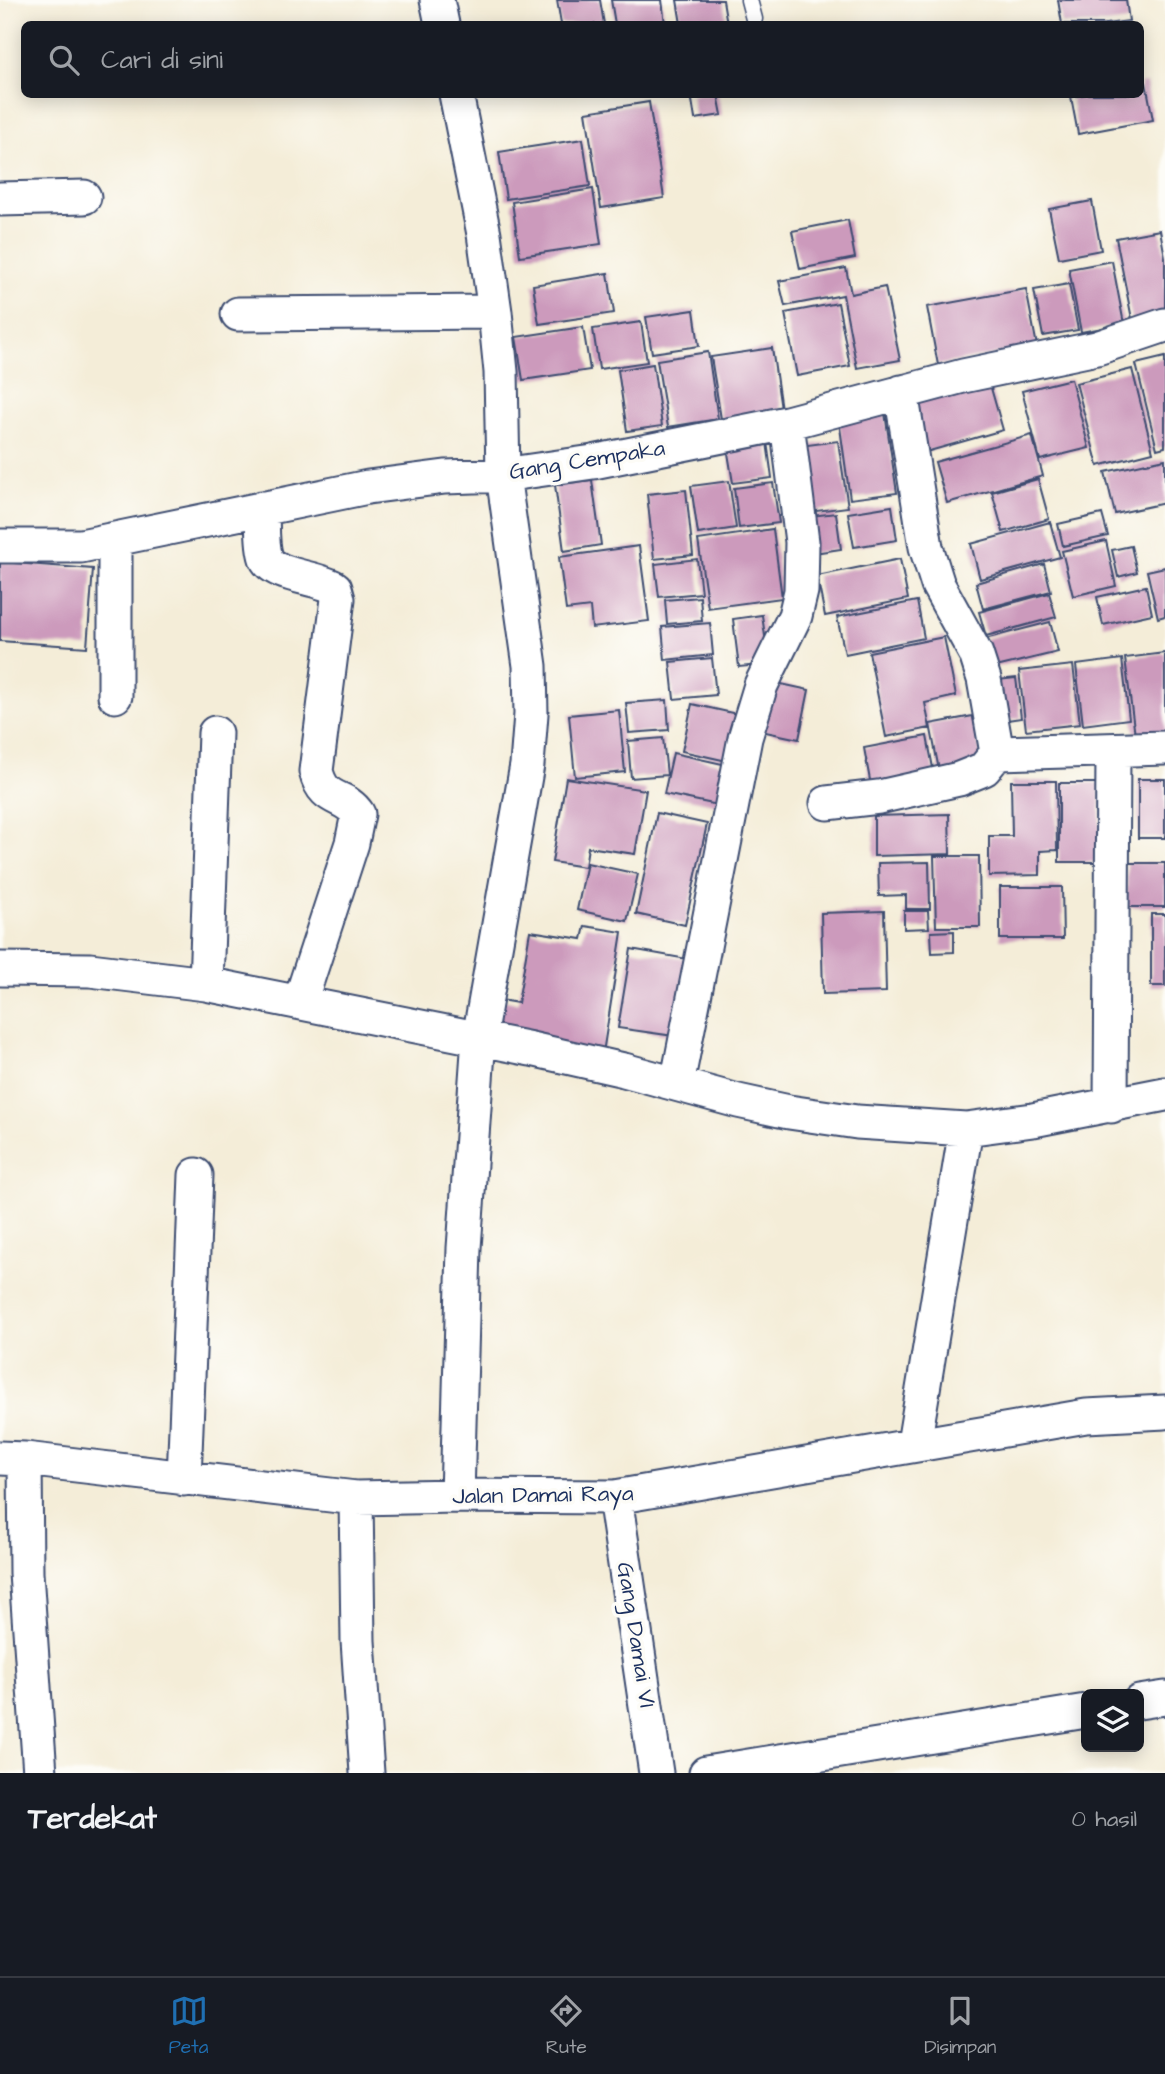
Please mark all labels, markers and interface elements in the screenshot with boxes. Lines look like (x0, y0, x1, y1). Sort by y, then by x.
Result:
search box (21, 21, 1144, 98)
icon: search (45, 41, 83, 79)
text: Cari di sini (101, 42, 223, 78)
street label: Gang Cempaka (507, 432, 668, 489)
street label: Jalan Damai Raya (452, 1477, 634, 1514)
street label: Gang Damai VI (608, 1560, 663, 1710)
map controls (1081, 1689, 1144, 1752)
button: layers (1081, 1689, 1144, 1752)
text: Terdekat (28, 1798, 157, 1840)
text: 0 hasil (1072, 1803, 1137, 1835)
tab: Peta (169, 1992, 208, 2061)
tab: Rute (546, 1992, 587, 2061)
tab: Disimpan (924, 1992, 996, 2061)

